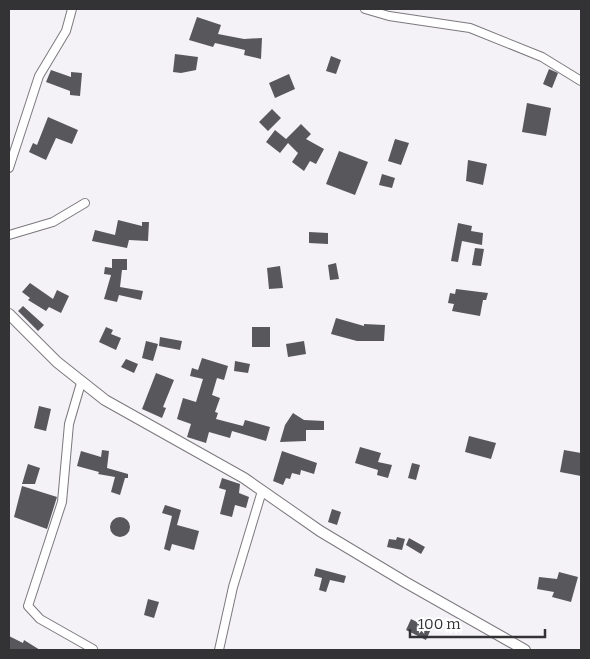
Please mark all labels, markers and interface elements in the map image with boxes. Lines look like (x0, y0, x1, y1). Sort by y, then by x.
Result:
scale bar (410, 606, 545, 638)
text: 100 m (418, 615, 461, 633)

